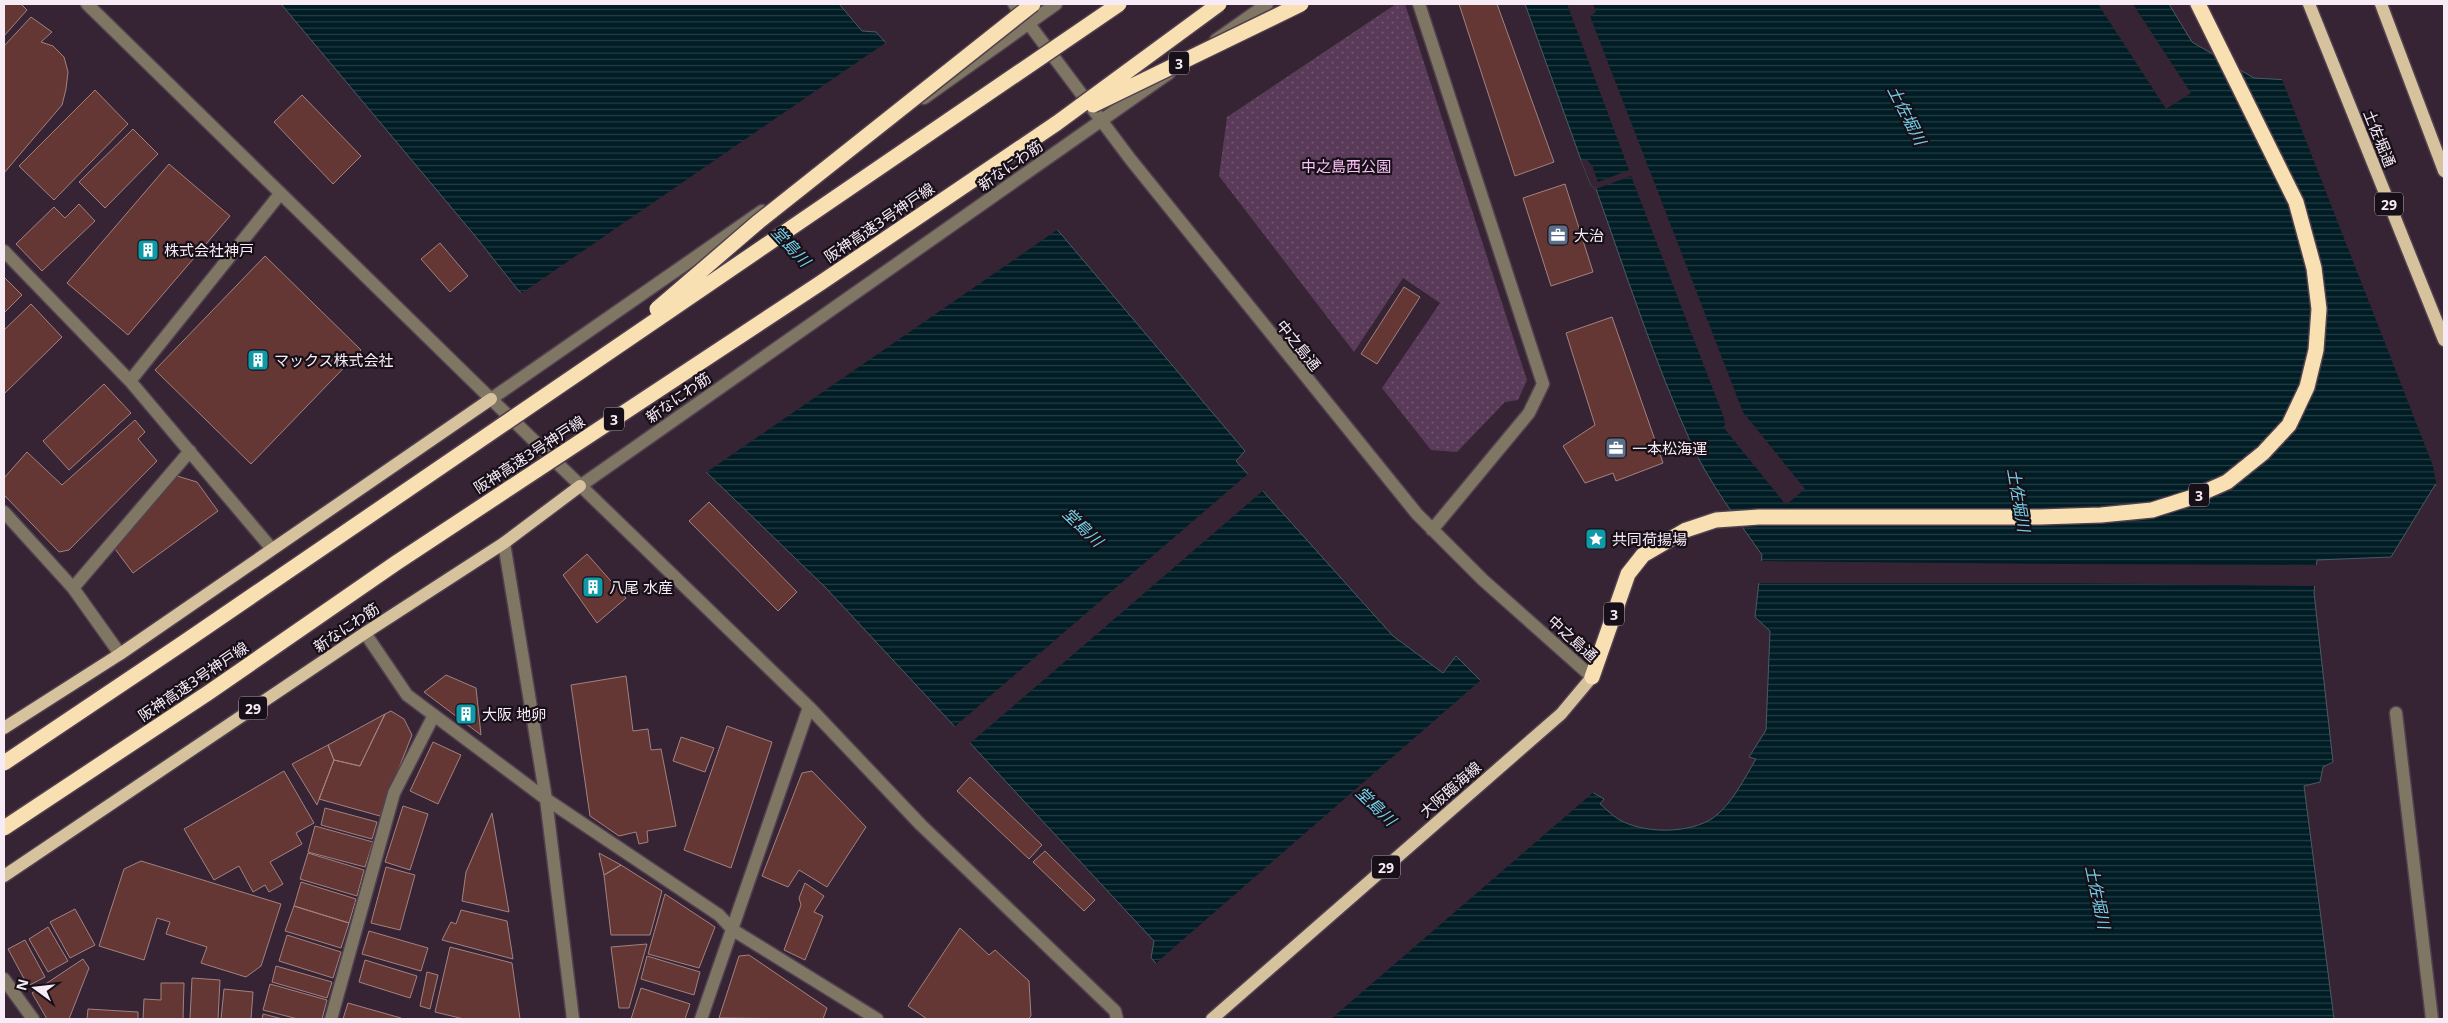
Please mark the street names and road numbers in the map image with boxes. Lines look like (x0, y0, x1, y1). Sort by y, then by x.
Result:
road number: 3 (1169, 52, 1189, 74)
street label: 土佐堀通 (2359, 106, 2401, 170)
street label: 新なにわ筋 (974, 135, 1046, 195)
street label: 阪神高速3号神戸線 (820, 178, 938, 266)
road number: 29 (2375, 192, 2403, 215)
street label: 中之島通 (1272, 315, 1326, 375)
street label: 新なにわ筋 (642, 367, 714, 427)
road number: 3 (604, 408, 624, 430)
street label: 阪神高速3号神戸線 (470, 411, 588, 497)
road number: 3 (2189, 484, 2209, 506)
street label: 新なにわ筋 (309, 598, 383, 656)
road number: 3 (1604, 602, 1624, 626)
street label: 中之島通 (1544, 610, 1602, 666)
street label: 阪神高速3号神戸線 (134, 637, 252, 725)
road number: 29 (239, 696, 267, 720)
street label: 大阪臨海線 (1415, 757, 1485, 821)
road number: 29 (1372, 856, 1400, 879)

